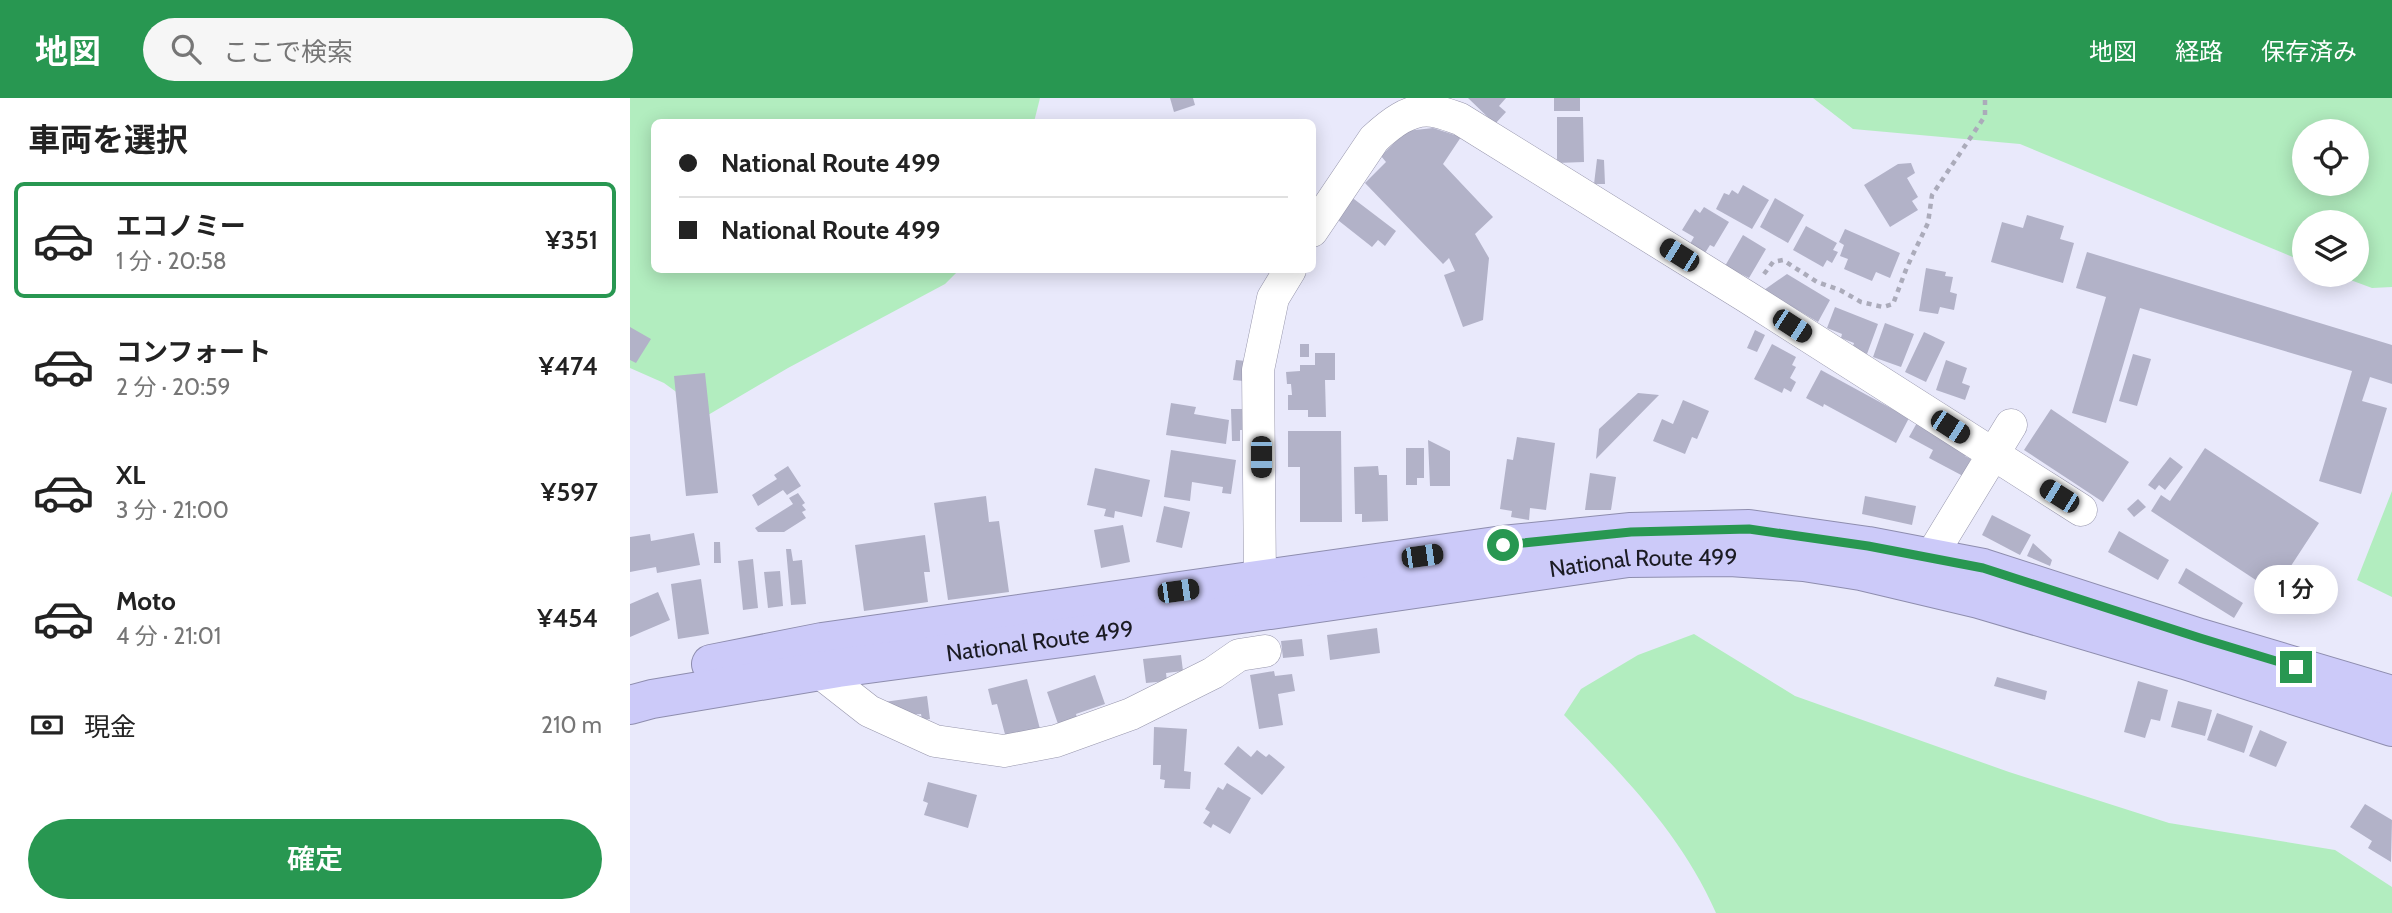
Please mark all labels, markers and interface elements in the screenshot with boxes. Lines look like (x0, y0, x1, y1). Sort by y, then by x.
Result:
search box (143, 18, 633, 81)
icon: search (167, 30, 205, 68)
text: 地図 (35, 31, 101, 71)
text: ここで検索 (223, 36, 353, 68)
text: 地図 (2089, 37, 2137, 66)
text: 経路 (2175, 37, 2223, 66)
text: 保存済み (2261, 37, 2357, 66)
map controls (2292, 119, 2369, 287)
button: locate (2292, 119, 2369, 196)
text: 車両を選択 (28, 120, 188, 159)
text: National Route 499 (721, 147, 940, 179)
icon: car (32, 209, 95, 272)
text: エコノミー (116, 210, 246, 242)
button: layers (2292, 210, 2369, 287)
text: National Route 499 (721, 214, 940, 246)
text: ¥351 (545, 224, 598, 256)
car (1656, 235, 1703, 275)
text: 1 分 · 20:58 (116, 247, 227, 275)
car (1769, 306, 1816, 346)
icon: car (32, 335, 95, 398)
text: コンフォート (116, 336, 271, 368)
text: ¥474 (539, 350, 598, 382)
text: 2 分 · 20:59 (116, 373, 230, 401)
car (1927, 407, 1974, 447)
car (1251, 436, 1272, 478)
text: XL (116, 459, 145, 491)
icon: car (32, 461, 95, 524)
text: ¥597 (541, 476, 598, 508)
car (2036, 476, 2083, 516)
text: 3 分 · 21:00 (116, 496, 229, 524)
route start (1487, 529, 1519, 561)
car (1400, 543, 1445, 569)
street label: National Route 499 (1547, 543, 1738, 583)
callout: 1 分 (2254, 566, 2338, 614)
text: 1 分 (2278, 575, 2314, 603)
car (1156, 578, 1201, 604)
text: Moto (116, 585, 176, 617)
icon: car (32, 587, 95, 650)
text: ¥454 (537, 602, 598, 634)
street label: National Route 499 (944, 615, 1135, 667)
text: 4 分 · 21:01 (116, 622, 221, 650)
route end (2280, 651, 2312, 683)
icon: cash (28, 706, 66, 744)
text: 現金 (84, 711, 136, 743)
text: 210 m (541, 711, 602, 739)
button: 確定 (28, 819, 602, 899)

